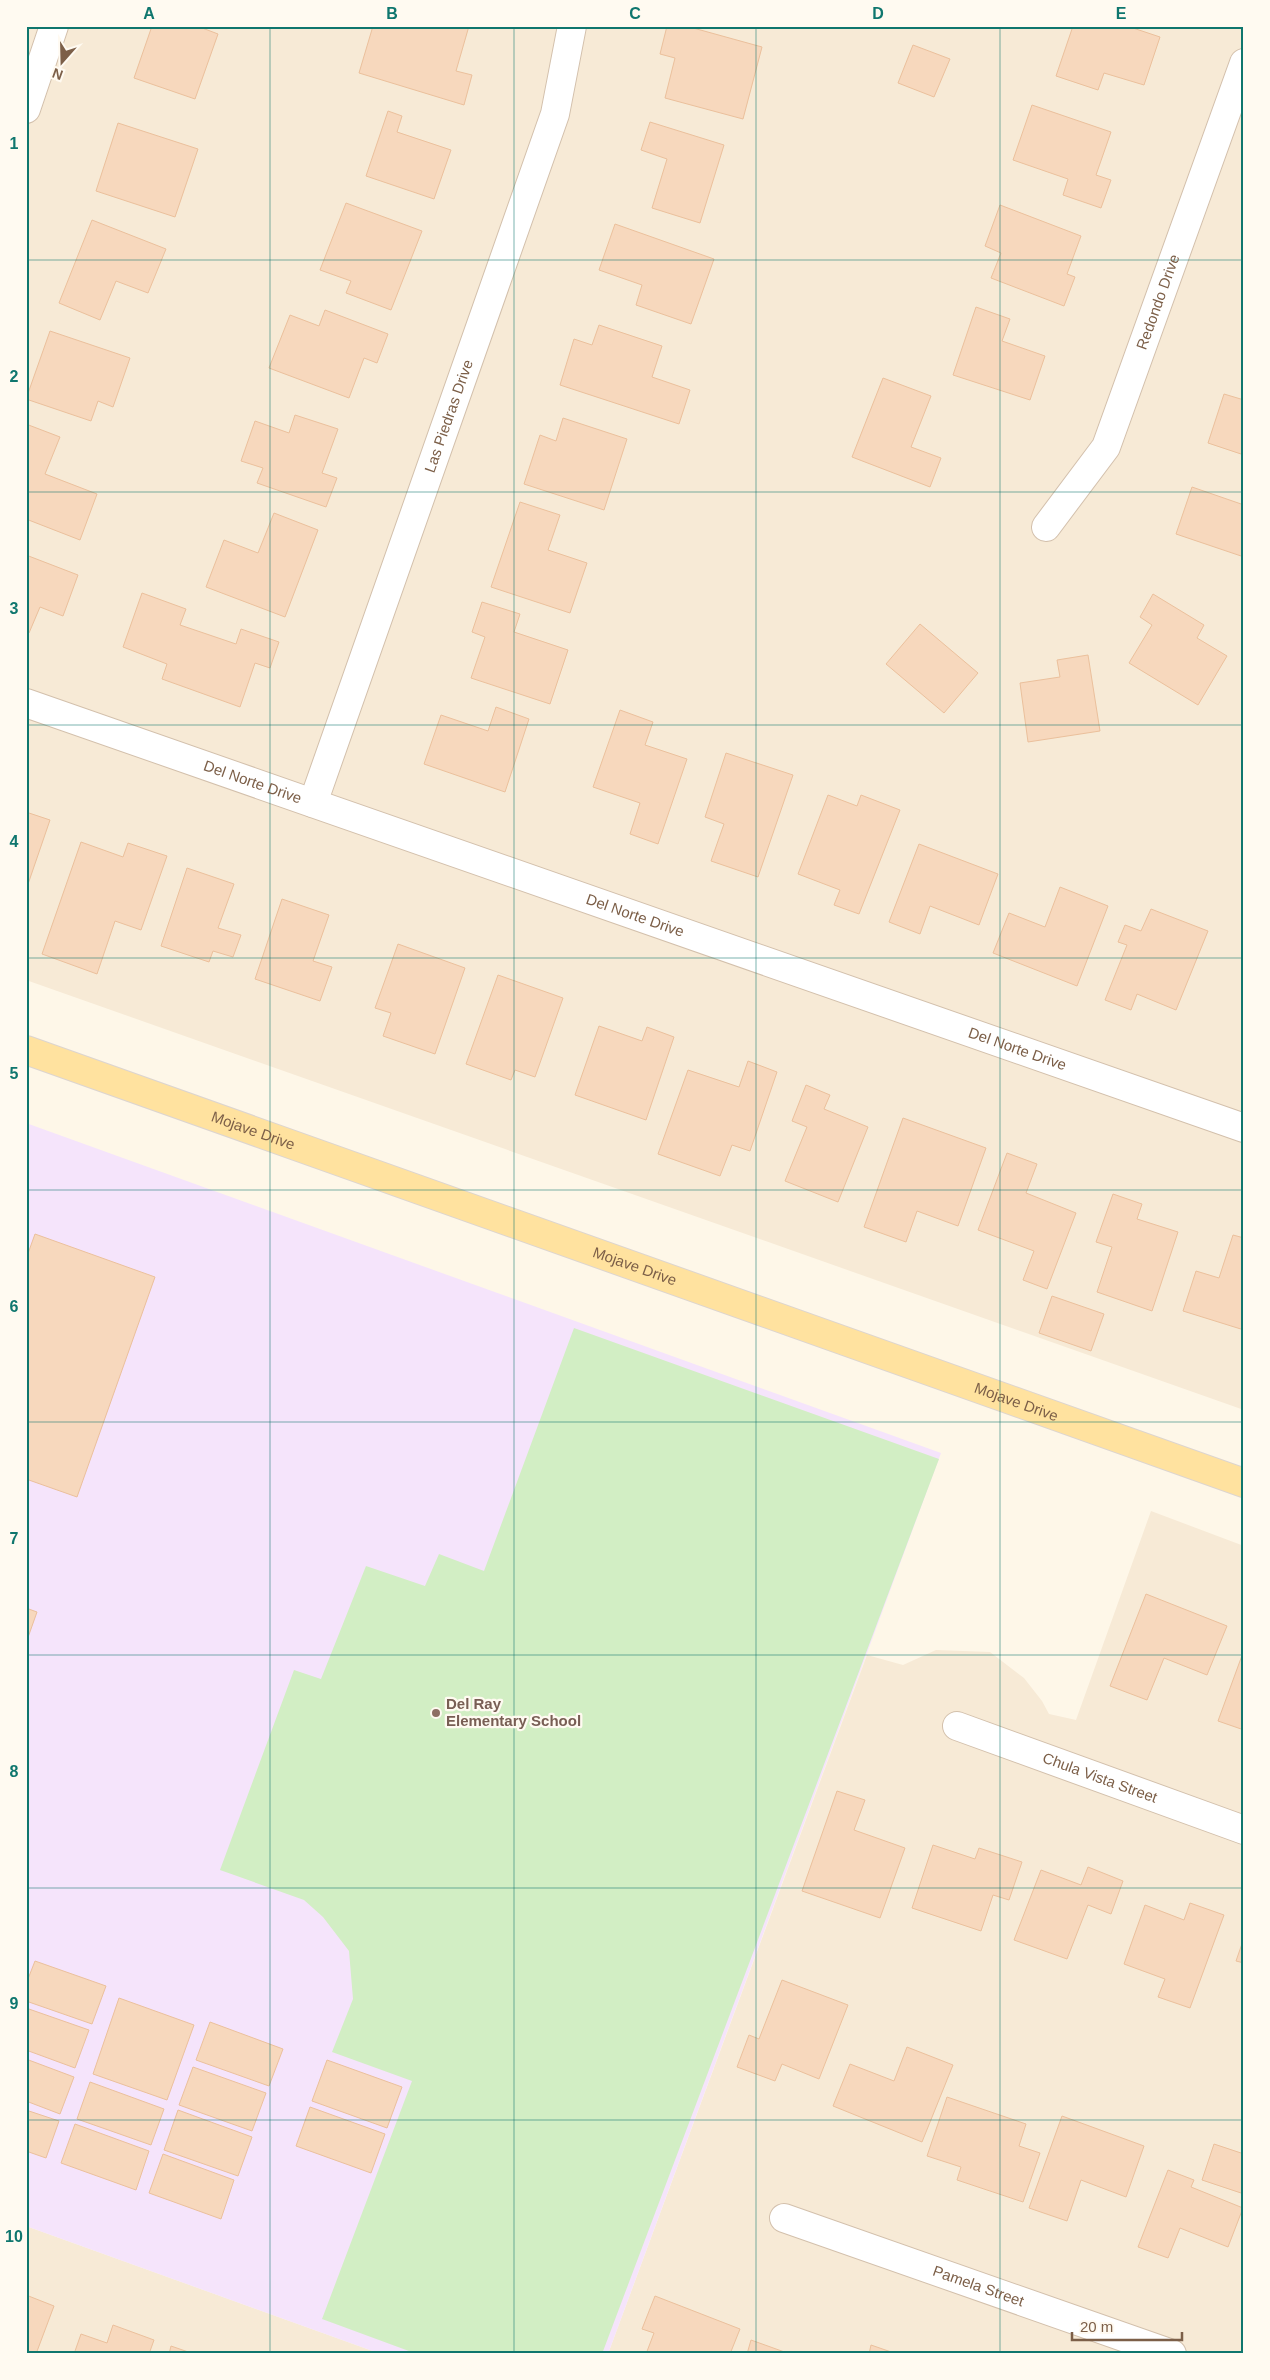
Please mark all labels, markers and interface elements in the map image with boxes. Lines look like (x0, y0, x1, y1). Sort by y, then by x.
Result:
text: A (143, 5, 155, 22)
text: B (386, 5, 398, 22)
text: C (629, 5, 641, 22)
text: D (872, 5, 884, 22)
text: E (1116, 5, 1127, 22)
north arrow (38, 38, 88, 88)
text: N (50, 65, 65, 83)
text: 1 (10, 135, 19, 152)
street label: Redondo Drive (1133, 252, 1183, 352)
street label: Las Piedras Drive (421, 357, 476, 475)
text: 2 (10, 368, 19, 385)
text: 3 (10, 600, 19, 617)
street label: Del Norte Drive (202, 757, 304, 807)
text: 4 (10, 833, 19, 850)
street label: Del Norte Drive (584, 890, 686, 940)
street label: Del Norte Drive (966, 1024, 1069, 1073)
text: 5 (10, 1065, 19, 1082)
street label: Mojave Drive (209, 1108, 297, 1153)
street label: Mojave Drive (591, 1243, 679, 1289)
text: 6 (10, 1298, 19, 1315)
street label: Mojave Drive (972, 1379, 1061, 1424)
text: 7 (10, 1530, 19, 1547)
place label: Del Ray Elementary School (446, 1695, 581, 1729)
marker: Del Ray Elementary School (430, 1707, 442, 1719)
street label: Chula Vista Street (1040, 1749, 1160, 1806)
text: 8 (10, 1763, 19, 1780)
text: 9 (10, 1995, 19, 2012)
text: 10 (5, 2228, 23, 2245)
street label: Pamela Street (931, 2262, 1027, 2310)
scale bar (1072, 2310, 1182, 2342)
text: 20 m (1080, 2318, 1113, 2335)

